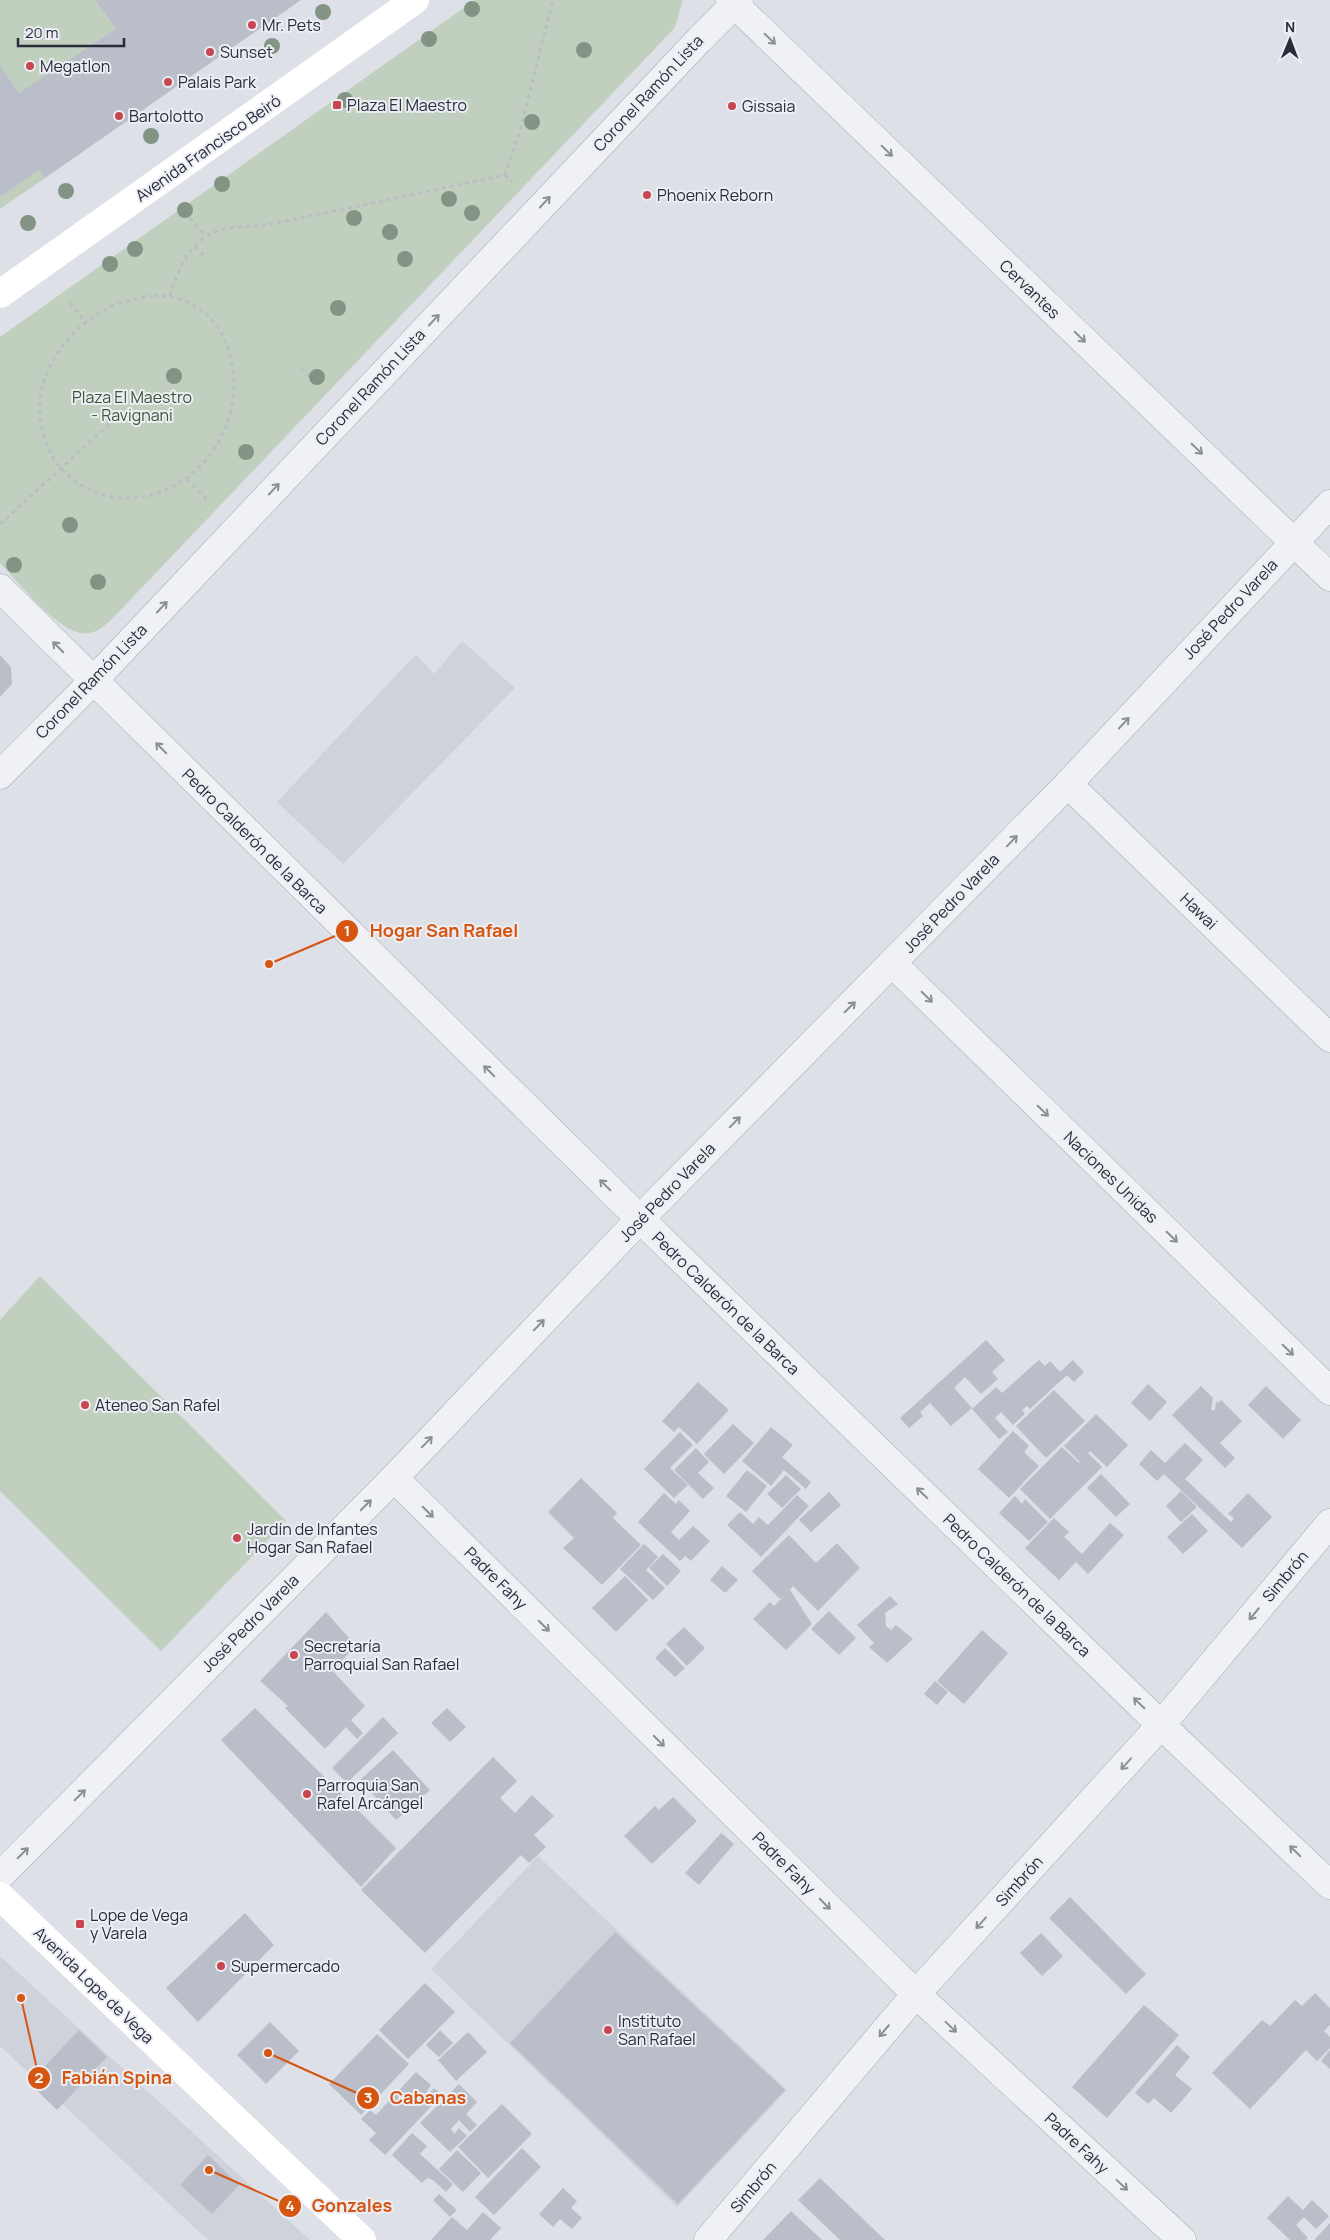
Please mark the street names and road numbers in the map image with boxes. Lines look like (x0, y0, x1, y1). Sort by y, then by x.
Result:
street label: Coronel Ramón Lista (588, 30, 708, 156)
street label: Avenida Francisco Beiró (131, 89, 285, 207)
street label: Cervantes (995, 255, 1065, 323)
street label: Coronel Ramón Lista (310, 324, 430, 450)
street label: José Pedro Varela (1178, 554, 1282, 664)
street label: Coronel Ramón Lista (30, 619, 152, 743)
street label: Pedro Calderón de la Barca (177, 763, 333, 919)
street label: José Pedro Varela (898, 849, 1004, 957)
street label: Hawai (1176, 888, 1222, 934)
street label: Naciones Unidas (1059, 1126, 1163, 1228)
street label: José Pedro Varela (614, 1138, 720, 1246)
street label: Pedro Calderón de la Barca (647, 1227, 805, 1379)
street label: Pedro Calderón de la Barca (938, 1509, 1096, 1661)
street label: Padre Fahy (460, 1542, 533, 1615)
street label: Simbrón (1257, 1545, 1313, 1607)
street label: José Pedro Varela (196, 1569, 304, 1677)
street label: Padre Fahy (748, 1827, 821, 1900)
street label: Simbrón (990, 1851, 1048, 1911)
street label: Avenida Lope de Vega (29, 1922, 159, 2048)
street label: Padre Fahy (1040, 2108, 1114, 2179)
street label: Simbrón (725, 2156, 781, 2218)

